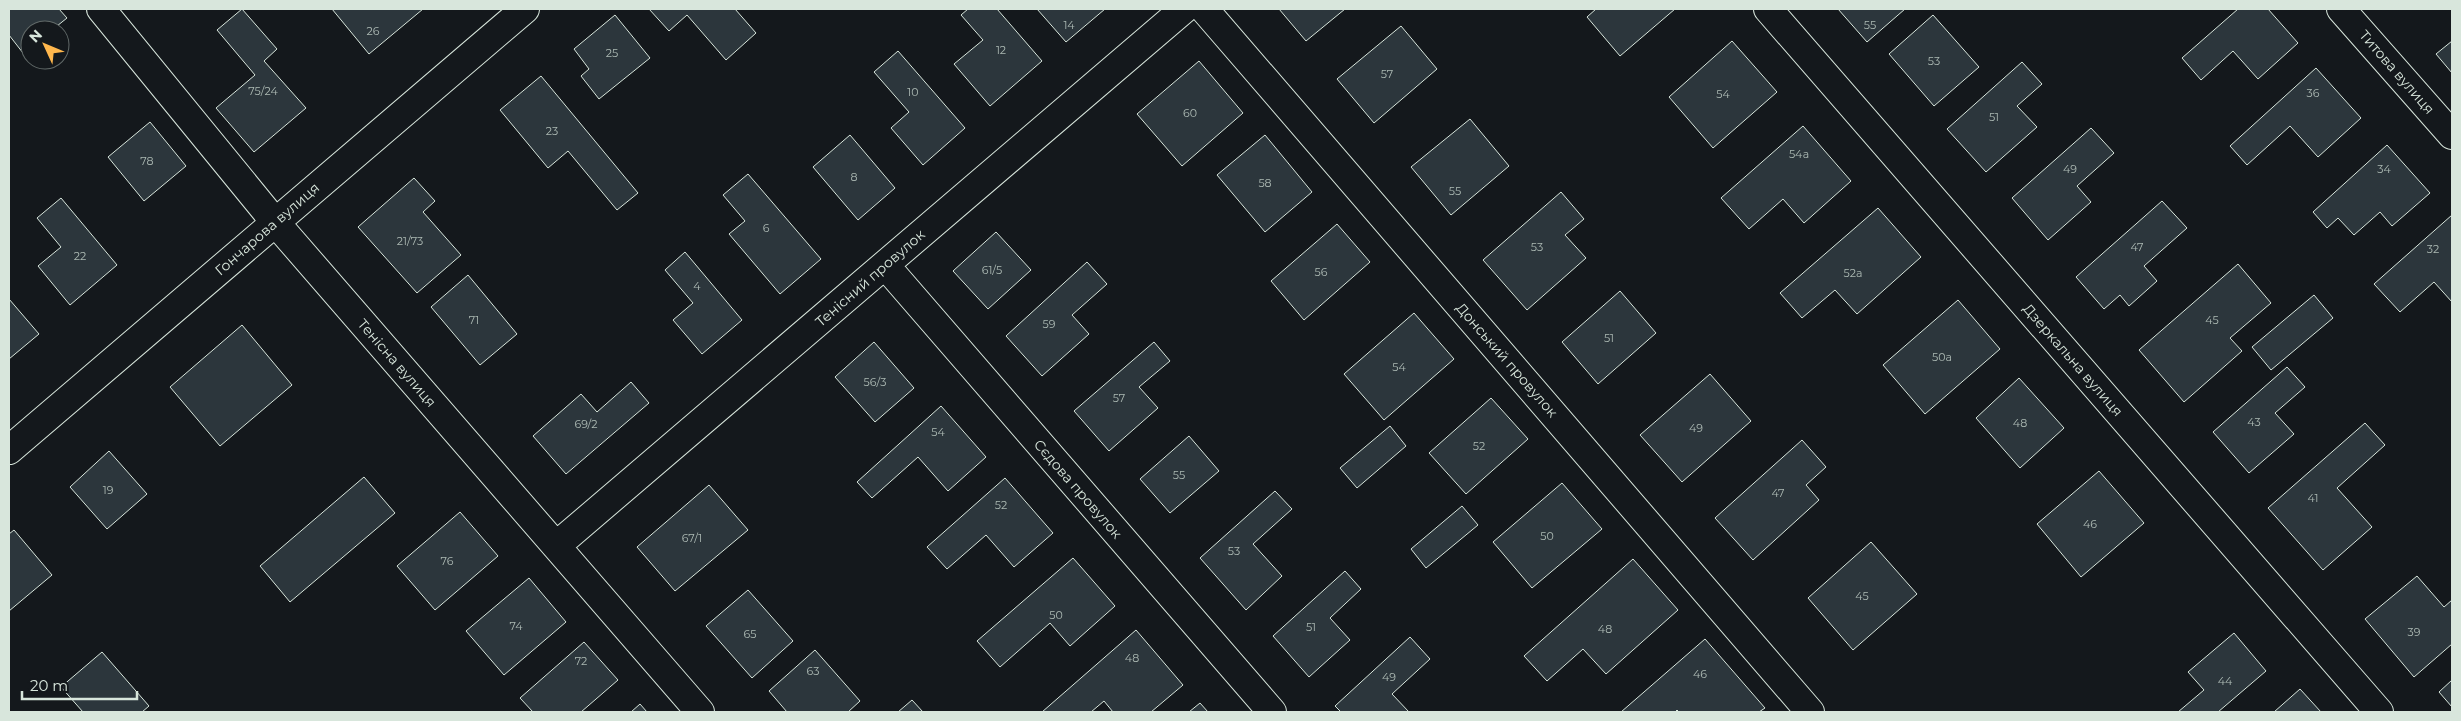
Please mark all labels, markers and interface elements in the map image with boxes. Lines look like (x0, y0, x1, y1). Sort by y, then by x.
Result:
house number: 14 (1063, 18, 1075, 32)
house number: 55 (1864, 18, 1876, 32)
north arrow (20, 20, 70, 70)
house number: 26 (367, 24, 380, 38)
text: N (25, 26, 46, 46)
street label: Титова вулиця (2356, 26, 2438, 118)
house number: 12 (996, 43, 1006, 57)
house number: 25 (606, 46, 618, 60)
house number: 53 (1928, 54, 1940, 68)
house number: 57 (1381, 67, 1393, 81)
house number: 75/24 (248, 84, 278, 98)
house number: 10 (907, 85, 919, 99)
house number: 36 (2307, 86, 2320, 100)
house number: 54 (1716, 87, 1730, 101)
house number: 60 (1183, 106, 1197, 120)
house number: 51 (1989, 110, 1999, 124)
house number: 23 (546, 124, 558, 138)
house number: 54а (1789, 147, 1809, 161)
house number: 78 (140, 154, 154, 168)
house number: 49 (2063, 162, 2077, 176)
house number: 34 (2377, 162, 2391, 176)
house number: 8 (850, 170, 858, 184)
house number: 58 (1258, 176, 1272, 190)
street label: Гончарова вулиця (211, 179, 323, 279)
house number: 55 (1449, 184, 1461, 198)
house number: 6 (763, 221, 770, 235)
street label: Тенісний провулок (811, 225, 929, 331)
house number: 21/73 (397, 234, 423, 248)
house number: 53 (1531, 240, 1543, 254)
house number: 47 (2130, 240, 2144, 254)
house number: 32 (2427, 242, 2439, 256)
house number: 22 (74, 249, 86, 263)
house number: 61/5 (982, 263, 1002, 277)
house number: 56 (1315, 265, 1328, 279)
house number: 52а (1844, 266, 1862, 280)
house number: 4 (693, 279, 701, 293)
street label: Донський провулок (1452, 299, 1562, 421)
street label: Дзеркальна вулиця (2019, 300, 2127, 420)
house number: 71 (469, 313, 479, 327)
house number: 45 (2205, 313, 2219, 327)
street label: Тенісна вулиця (354, 315, 440, 411)
house number: 59 (1043, 317, 1056, 331)
house number: 51 (1604, 331, 1614, 345)
house number: 50а (1932, 350, 1952, 364)
house number: 54 (1392, 360, 1406, 374)
house number: 56/3 (864, 375, 886, 389)
house number: 57 (1113, 391, 1125, 405)
house number: 43 (2247, 415, 2261, 429)
house number: 48 (2013, 416, 2027, 430)
house number: 69/2 (574, 417, 598, 431)
house number: 49 (1689, 421, 1703, 435)
house number: 54 (931, 425, 945, 439)
street label: Сєдова провулок (1030, 436, 1126, 542)
house number: 52 (1473, 439, 1485, 453)
house number: 55 (1173, 468, 1185, 482)
house number: 19 (103, 483, 114, 497)
house number: 47 (1771, 486, 1785, 500)
house number: 41 (2308, 491, 2318, 505)
house number: 52 (995, 498, 1007, 512)
house number: 46 (2083, 517, 2097, 531)
house number: 50 (1540, 529, 1554, 543)
house number: 67/1 (682, 531, 702, 545)
house number: 53 (1228, 544, 1240, 558)
house number: 76 (441, 554, 454, 568)
house number: 45 (1855, 589, 1869, 603)
house number: 50 (1049, 608, 1063, 622)
house number: 74 (509, 619, 523, 633)
house number: 51 (1306, 620, 1316, 634)
house number: 48 (1598, 622, 1612, 636)
house number: 39 (2408, 625, 2421, 639)
house number: 65 (744, 627, 756, 641)
house number: 48 (1125, 651, 1139, 665)
house number: 72 (575, 654, 587, 668)
house number: 63 (807, 664, 819, 678)
house number: 46 (1693, 667, 1707, 681)
scale bar (22, 668, 138, 700)
house number: 49 (1382, 670, 1396, 684)
house number: 44 (2218, 674, 2233, 688)
text: 20 m (30, 676, 68, 695)

